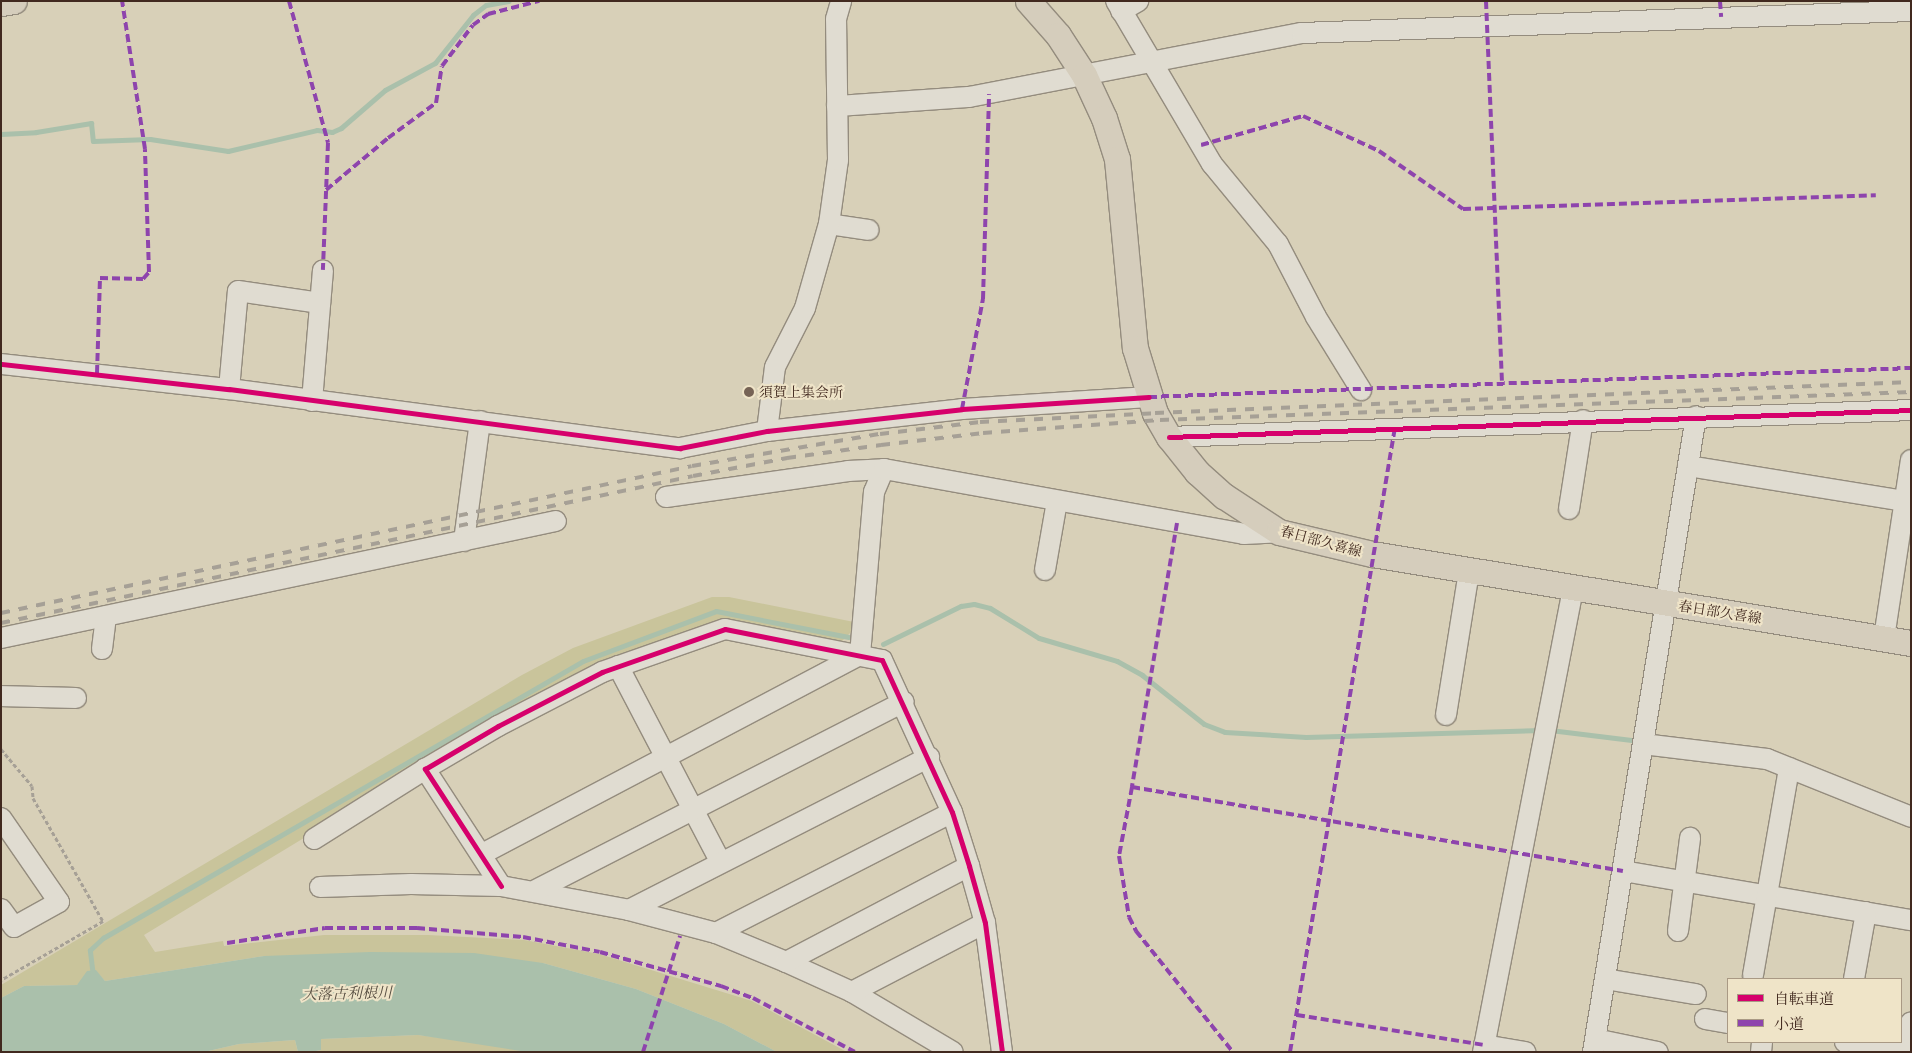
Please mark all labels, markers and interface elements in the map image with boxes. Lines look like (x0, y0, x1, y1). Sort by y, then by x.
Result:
place label: 須賀上集会所 (759, 384, 843, 400)
marker: 須賀上集会所 (743, 386, 755, 398)
street label: 春日部久喜線 (1278, 522, 1364, 560)
street label: 春日部久喜線 (1677, 597, 1763, 627)
legend (1727, 978, 1902, 1043)
water label: 大落古利根川 (302, 983, 392, 1003)
text: 自転車道 (1774, 989, 1834, 1008)
text: 小道 (1774, 1014, 1804, 1033)

